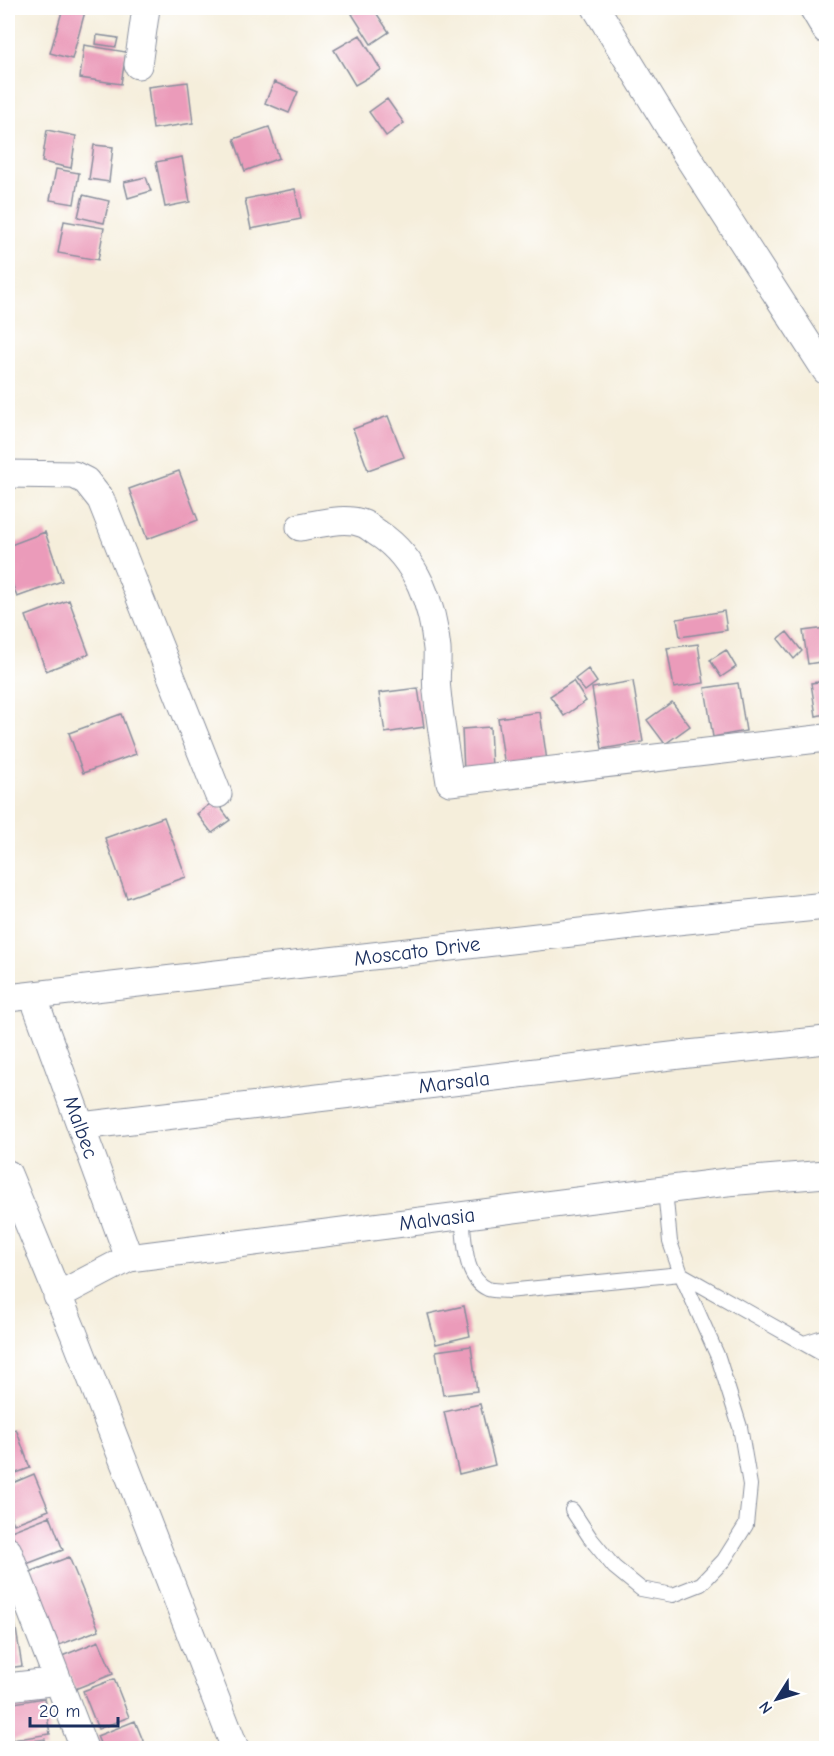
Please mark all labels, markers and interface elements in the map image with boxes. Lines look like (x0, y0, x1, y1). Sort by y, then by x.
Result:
street label: Moscato Drive (353, 931, 481, 971)
street label: Marsala (417, 1066, 491, 1098)
street label: Malbec (59, 1092, 103, 1162)
street label: Malvasia (398, 1202, 476, 1236)
north arrow (747, 1669, 807, 1729)
scale bar (30, 1690, 118, 1728)
text: N (755, 1698, 776, 1717)
text: 20 m (39, 1701, 80, 1722)

